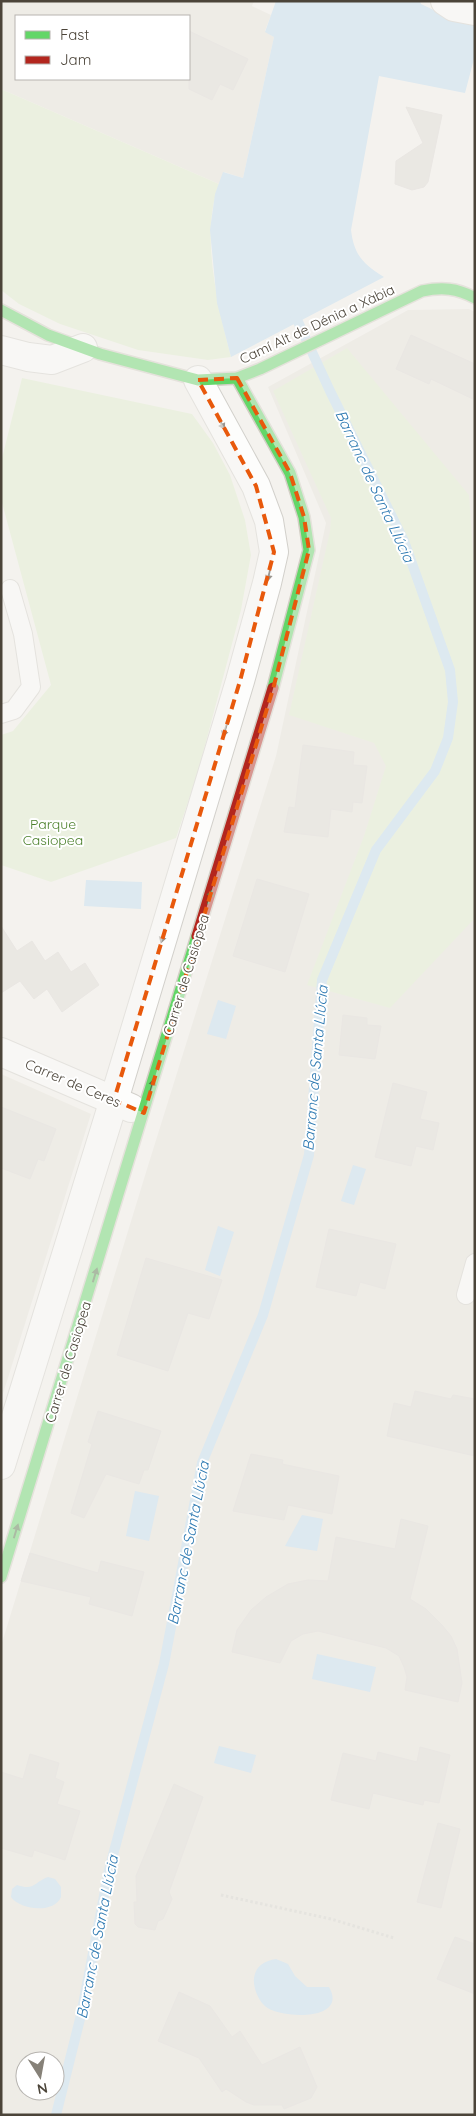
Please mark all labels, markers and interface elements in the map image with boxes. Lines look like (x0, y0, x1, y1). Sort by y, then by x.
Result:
legend (15, 15, 190, 80)
text: Fast (60, 25, 89, 44)
text: Jam (60, 50, 91, 69)
street label: Camí Alt de Dénia a Xàbia (237, 280, 397, 368)
water label: Barranc de Santa Llúcia (331, 407, 419, 566)
one-way arrow (217, 416, 226, 430)
one-way arrow (265, 566, 273, 581)
one-way arrow (221, 723, 229, 738)
park label: Parque Casiopea (23, 815, 83, 849)
one-way arrow (206, 890, 214, 905)
street label: Carrer de Casiopea (159, 912, 213, 1038)
one-way arrow (159, 929, 167, 944)
water label: Barranc de Santa Llúcia (298, 984, 332, 1151)
street label: Carrer de Ceres (23, 1055, 123, 1111)
one-way arrow (149, 1079, 157, 1094)
one-way arrow (91, 1268, 99, 1283)
street label: Carrer de Casiopea (41, 1299, 95, 1425)
water label: Barranc de Santa Llúcia (163, 1459, 213, 1626)
one-way arrow (12, 1523, 20, 1538)
water label: Barranc de Santa Llúcia (72, 1853, 122, 2020)
north arrow (15, 2051, 65, 2101)
text: N (36, 2079, 49, 2099)

